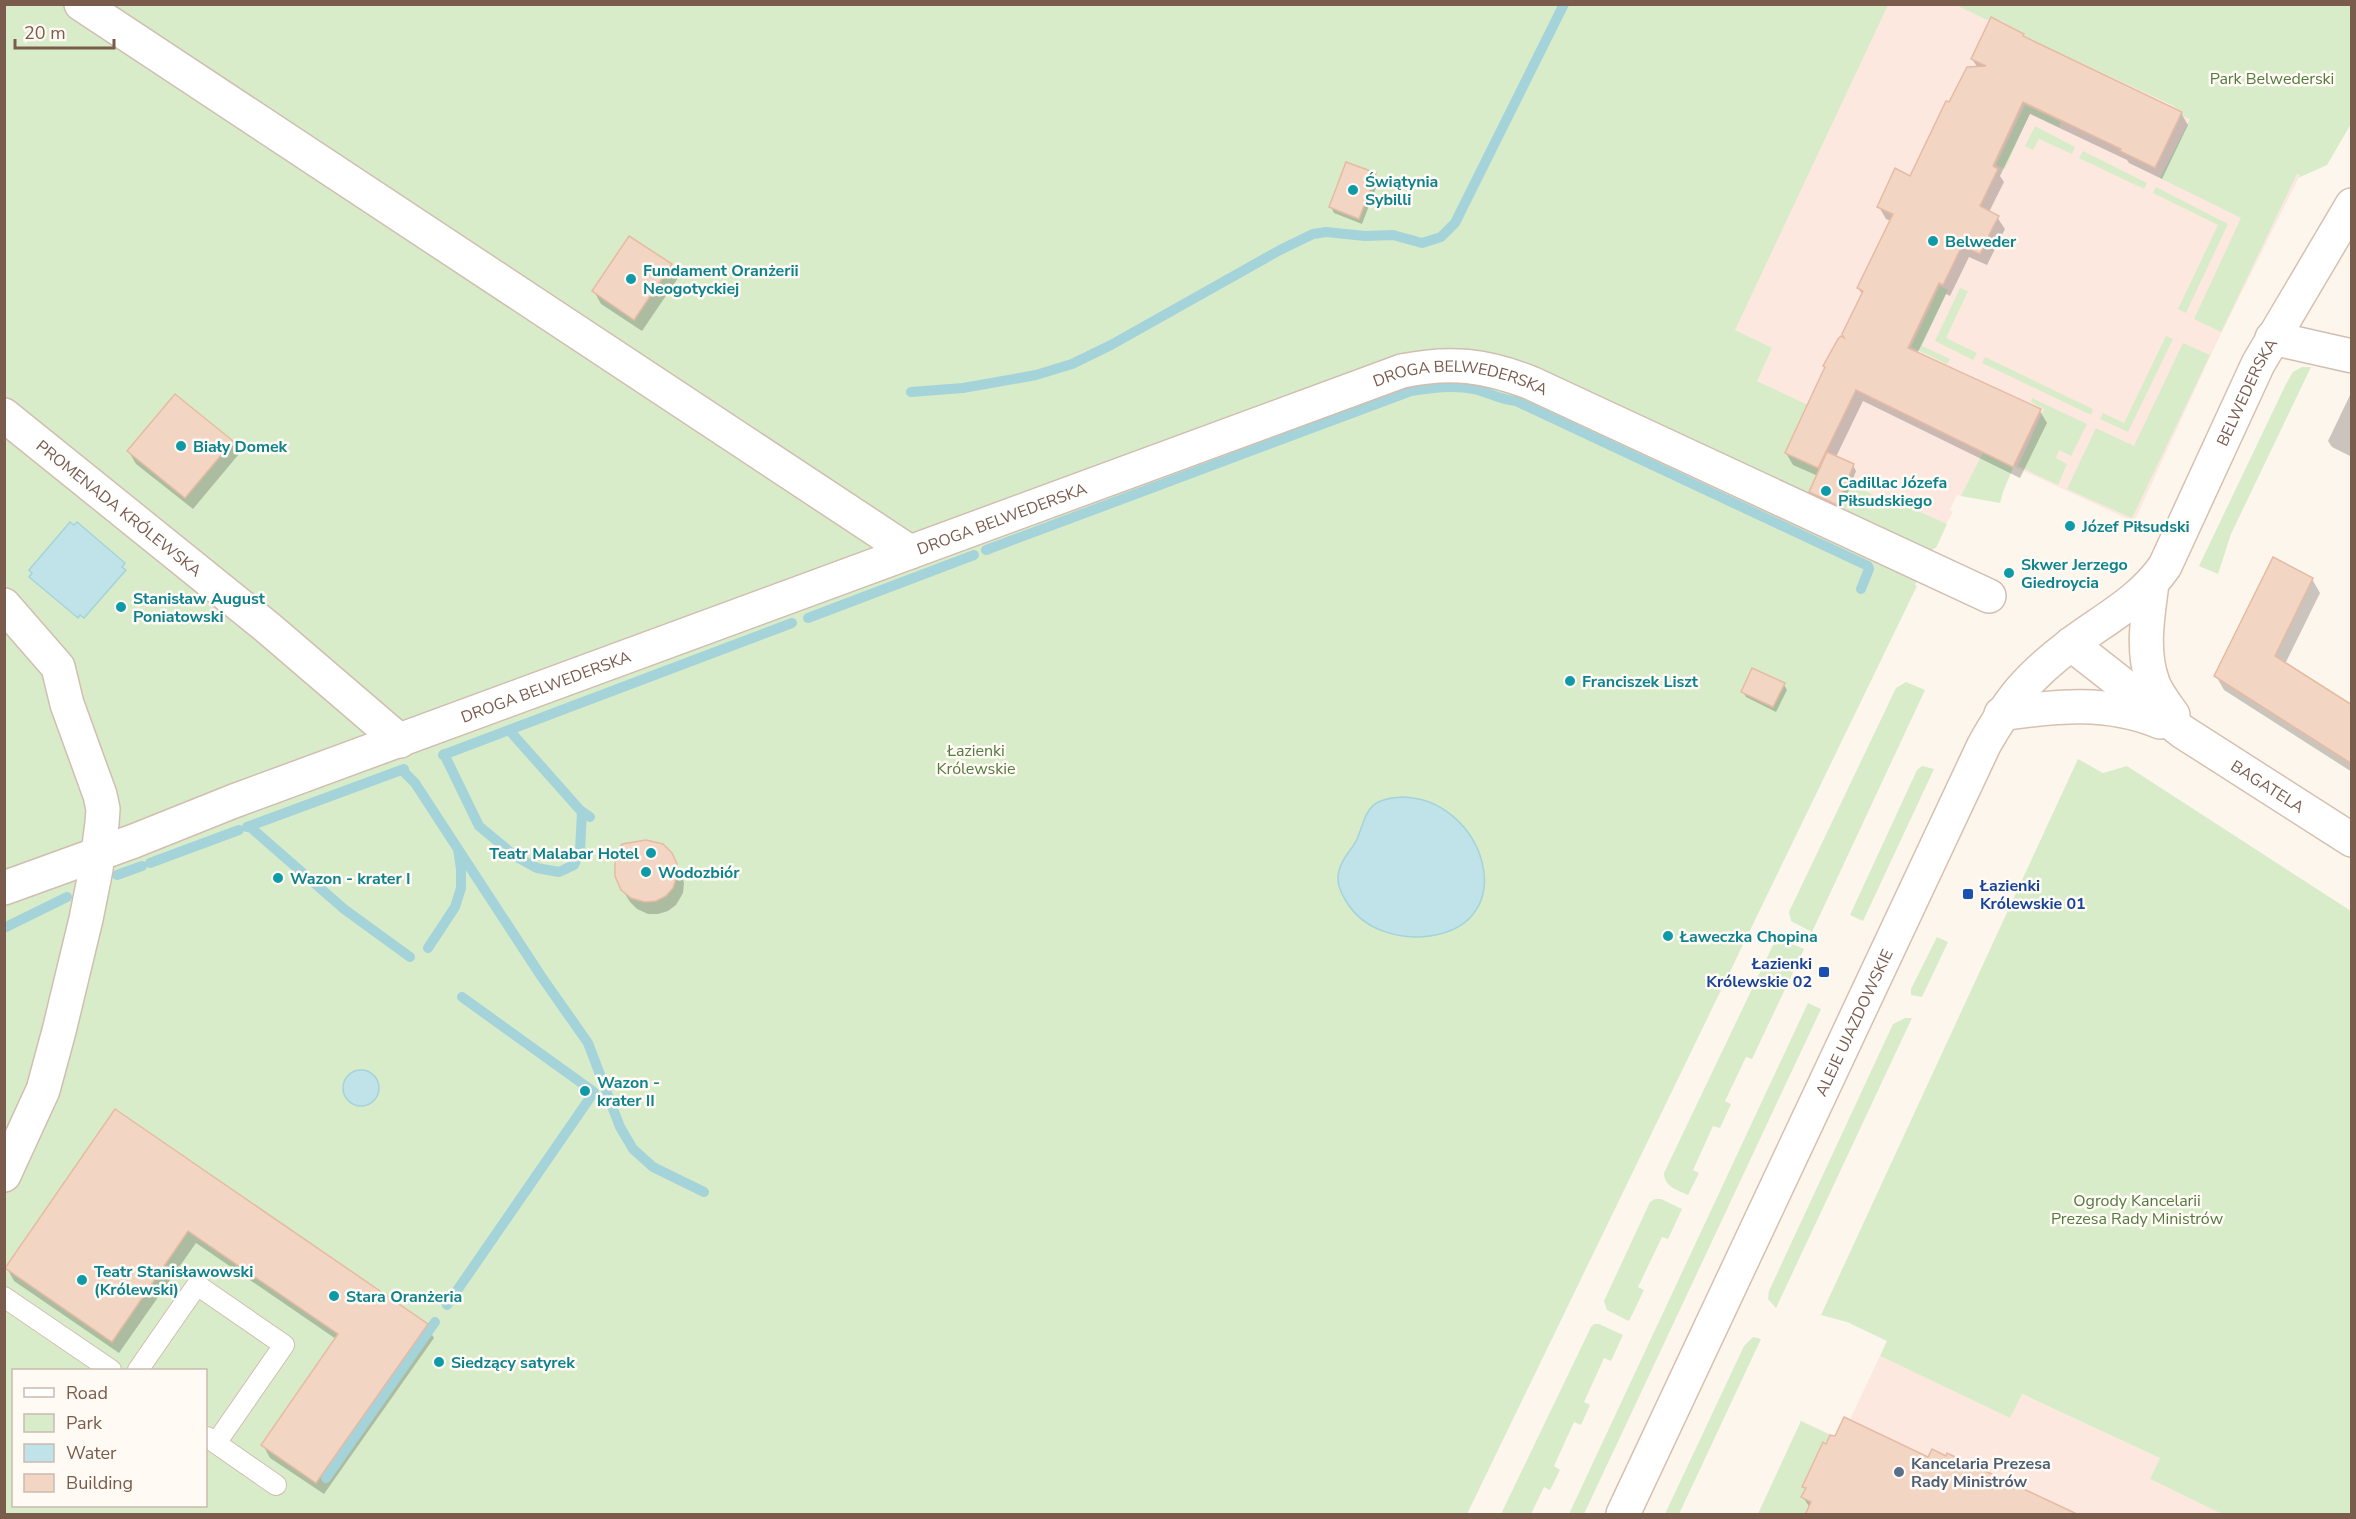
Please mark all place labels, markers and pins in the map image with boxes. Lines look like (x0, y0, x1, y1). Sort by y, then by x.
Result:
place label: Świątynia Sybilli (1365, 171, 1438, 211)
marker: Świątynia Sybilli (1346, 183, 1360, 197)
place label: Belweder (1945, 231, 2017, 253)
marker: Belweder (1926, 234, 1940, 248)
place label: Fundament Oranżerii Neogotyckiej (643, 260, 799, 300)
marker: Fundament Oranżerii Neogotyckiej (624, 272, 638, 286)
place label: Biały Domek (193, 436, 288, 458)
marker: Biały Domek (174, 439, 188, 453)
place label: Cadillac Józefa Piłsudskiego (1838, 472, 1947, 512)
marker: Cadillac Józefa Piłsudskiego (1819, 484, 1833, 498)
place label: Józef Piłsudski (2081, 516, 2190, 538)
marker: Józef Piłsudski (2063, 519, 2077, 533)
place label: Skwer Jerzego Giedroycia (2021, 554, 2128, 594)
marker: Skwer Jerzego Giedroycia (2002, 566, 2016, 580)
place label: Stanisław August Poniatowski (133, 588, 266, 628)
marker: Stanisław August Poniatowski (114, 600, 128, 614)
place label: Franciszek Liszt (1582, 671, 1699, 693)
marker: Franciszek Liszt (1563, 674, 1577, 688)
place label: Teatr Malabar Hotel (489, 843, 639, 865)
marker: Teatr Malabar Hotel (644, 846, 658, 860)
place label: Wodozbiór (658, 862, 740, 884)
marker: Wodozbiór (639, 865, 653, 879)
place label: Wazon - krater I (290, 868, 411, 890)
marker: Wazon - krater I (271, 871, 285, 885)
place label: Łazienki Królewskie 01 (1979, 875, 2086, 915)
marker: Łazienki Królewskie 01 (1961, 887, 1975, 901)
place label: Ławeczka Chopina (1679, 926, 1818, 948)
marker: Ławeczka Chopina (1661, 929, 1675, 943)
place label: Łazienki Królewskie 02 (1706, 953, 1812, 993)
marker: Łazienki Królewskie 02 (1817, 965, 1831, 979)
place label: Wazon - krater II (597, 1072, 660, 1112)
marker: Wazon - krater II (578, 1084, 592, 1098)
place label: Teatr Stanisławowski (Królewski) (94, 1261, 253, 1301)
marker: Teatr Stanisławowski (Królewski) (75, 1273, 89, 1287)
place label: Stara Oranżeria (346, 1286, 462, 1308)
marker: Stara Oranżeria (327, 1289, 341, 1303)
place label: Siedzący satyrek (451, 1352, 575, 1374)
marker: Siedzący satyrek (432, 1355, 446, 1369)
place label: Kancelaria Prezesa Rady Ministrów (1911, 1453, 2051, 1493)
marker: Kancelaria Prezesa Rady Ministrów (1892, 1465, 1906, 1479)

